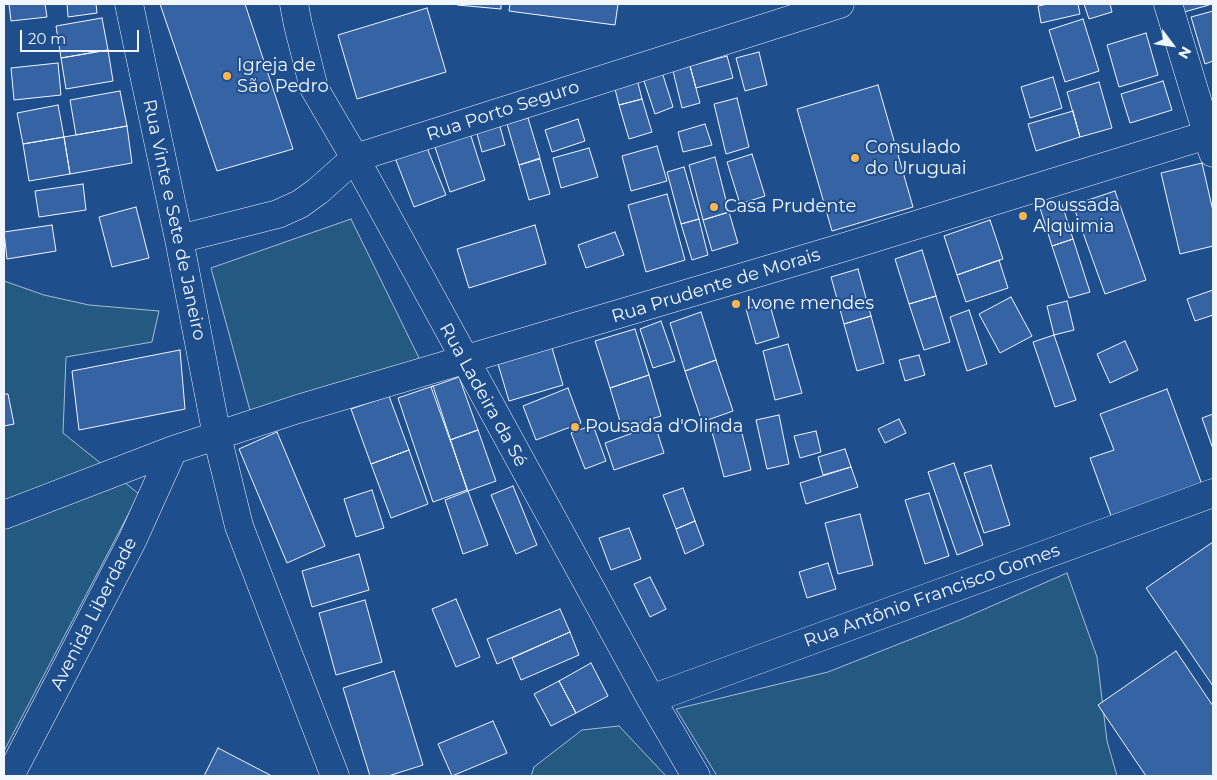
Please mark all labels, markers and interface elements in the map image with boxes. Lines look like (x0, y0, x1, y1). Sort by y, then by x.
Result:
scale bar (22, 20, 141, 52)
north arrow (1147, 20, 1197, 70)
text: 20 m (28, 29, 66, 48)
text: N (1174, 43, 1195, 62)
place label: Igreja de São Pedro (237, 55, 329, 98)
marker: Igreja de São Pedro (221, 70, 233, 82)
street label: Rua Porto Seguro (424, 76, 582, 146)
street label: Rua Vinte e Sete de Janeiro (138, 97, 210, 343)
place label: Consulado do Uruguai (865, 137, 967, 180)
marker: Consulado do Uruguai (849, 152, 861, 164)
place label: Poussada Alquimia (1033, 195, 1120, 238)
place label: Casa Prudente (724, 196, 856, 218)
marker: Casa Prudente (708, 201, 720, 213)
marker: Poussada Alquimia (1017, 210, 1029, 222)
street label: Rua Prudente de Morais (609, 244, 823, 328)
place label: Ivone mendes (746, 293, 874, 315)
marker: Ivone mendes (730, 298, 742, 310)
street label: Rua Ladeira da Sé (435, 319, 531, 471)
place label: Pousada d'Olinda (585, 416, 743, 438)
marker: Pousada d'Olinda (569, 421, 581, 433)
street label: Avenida Liberdade (46, 534, 142, 694)
street label: Rua Antônio Francisco Gomes (801, 540, 1063, 652)

